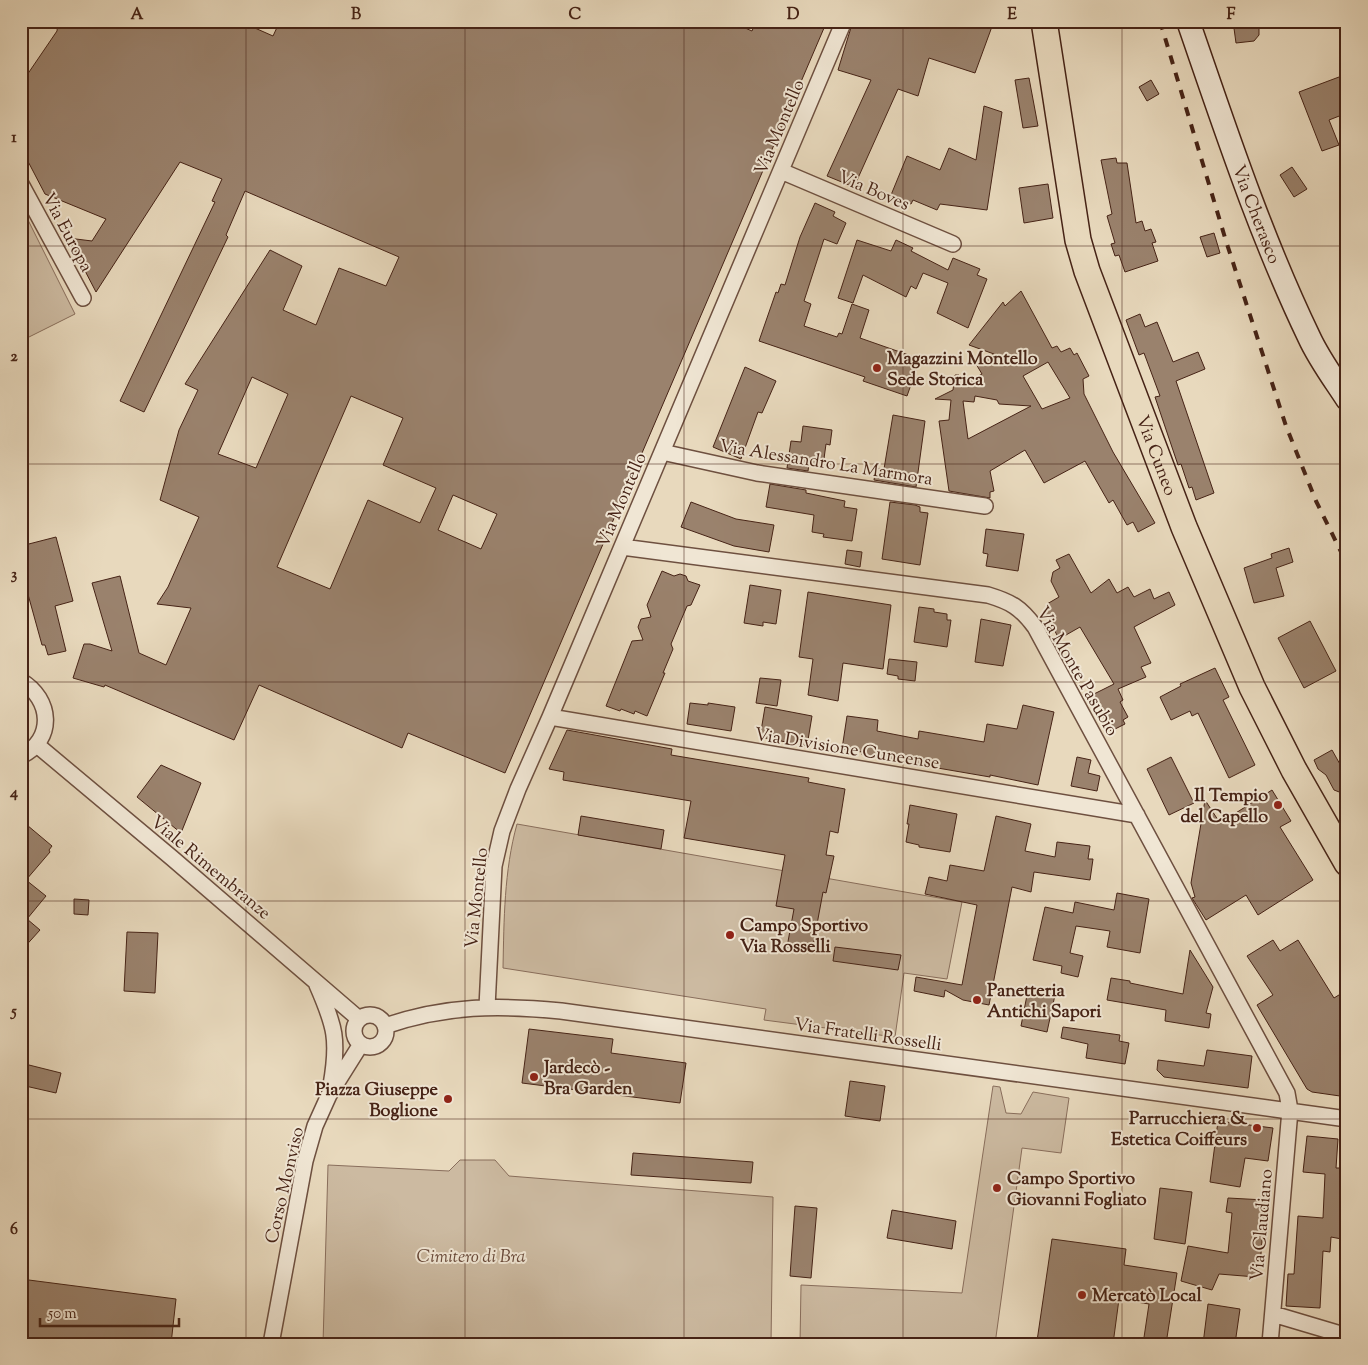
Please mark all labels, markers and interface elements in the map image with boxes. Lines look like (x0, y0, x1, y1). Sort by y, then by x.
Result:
text: A (131, 4, 144, 27)
text: B (351, 4, 361, 27)
text: C (569, 4, 582, 27)
text: D (787, 4, 800, 27)
text: E (1007, 4, 1017, 27)
text: F (1227, 4, 1236, 27)
street label: Via Montello (749, 76, 813, 180)
text: 1 (11, 127, 17, 150)
street label: Via Cherasco (1224, 162, 1286, 268)
street label: Via Boves (833, 165, 913, 219)
street label: Via Europa (34, 189, 98, 277)
text: 2 (10, 346, 18, 369)
place label: Magazzini Montello Sede Storica (887, 347, 1038, 394)
marker: Magazzini Montello Sede Storica (871, 362, 883, 374)
street label: Via Cuneo (1128, 412, 1182, 500)
street label: Via Alessandro La Marmora (717, 434, 934, 494)
street label: Via Montello (591, 449, 655, 553)
text: 3 (11, 564, 18, 587)
street label: Via Monte Pasubio (1029, 602, 1124, 742)
street label: Via Divisione Cuneense (752, 723, 941, 777)
text: 4 (9, 782, 18, 805)
place label: Il Tempio del Capello (1180, 784, 1268, 831)
marker: Il Tempio del Capello (1272, 799, 1284, 811)
street label: Viale Rimembranze (144, 810, 276, 927)
street label: Via Montello (460, 846, 496, 950)
place label: Campo Sportivo Via Rosselli (740, 914, 868, 961)
marker: Campo Sportivo Via Rosselli (724, 929, 736, 941)
place label: Panetteria Antichi Sapori (987, 979, 1102, 1026)
marker: Panetteria Antichi Sapori (971, 994, 983, 1006)
text: 5 (9, 1001, 17, 1024)
street label: Via Fratelli Rosselli (792, 1013, 943, 1059)
place label: Jardecò - Bra Garden (542, 1056, 633, 1103)
marker: Jardecò - Bra Garden (528, 1071, 540, 1083)
place label: Piazza Giuseppe Boglione (315, 1078, 439, 1125)
marker: Piazza Giuseppe Boglione (442, 1093, 454, 1105)
place label: Parrucchiera & Estetica Coiffeurs (1111, 1107, 1248, 1154)
marker: Parrucchiera & Estetica Coiffeurs (1251, 1122, 1263, 1134)
street label: Corso Monviso (260, 1124, 312, 1246)
place label: Campo Sportivo Giovanni Fogliato (1007, 1167, 1147, 1214)
street label: Via Claudiano (1245, 1168, 1281, 1282)
marker: Campo Sportivo Giovanni Fogliato (991, 1182, 1003, 1194)
text: 6 (10, 1219, 18, 1242)
park label: Cimitero di Bra (416, 1245, 526, 1271)
place label: Mercatò Local (1092, 1284, 1203, 1310)
marker: Mercatò Local (1076, 1289, 1088, 1301)
scale bar (40, 1295, 179, 1327)
text: 50 m (47, 1304, 77, 1325)

